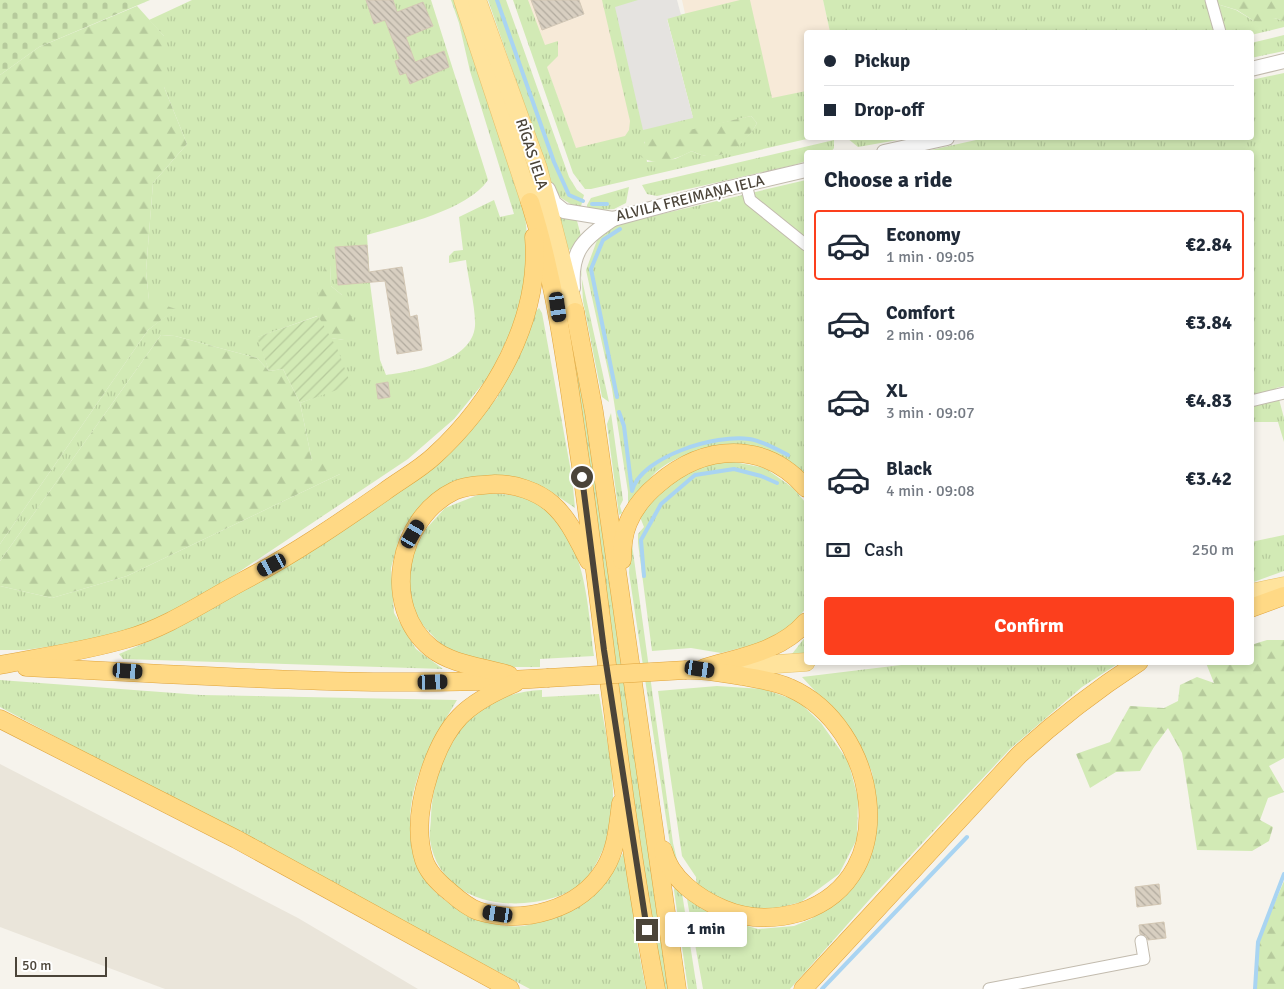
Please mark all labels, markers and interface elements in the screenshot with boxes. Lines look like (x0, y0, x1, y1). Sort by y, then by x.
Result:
text: Pickup (854, 49, 910, 73)
text: Drop-off (854, 98, 924, 122)
street label: RĪGAS IELA (512, 116, 552, 192)
text: Choose a ride (824, 166, 952, 193)
street label: ALVILA FREIMAŅA IELA (614, 171, 766, 226)
icon: car (826, 223, 871, 268)
text: Economy (886, 223, 960, 247)
text: €2.84 (1186, 233, 1232, 257)
text: 1 min · 09:05 (886, 247, 975, 267)
car (548, 291, 567, 323)
icon: car (826, 301, 871, 346)
text: Comfort (886, 301, 955, 325)
text: €3.84 (1186, 311, 1232, 335)
text: 2 min · 09:06 (886, 325, 975, 345)
icon: car (826, 379, 871, 424)
text: XL (886, 379, 908, 403)
text: €4.83 (1186, 389, 1232, 413)
text: 3 min · 09:07 (886, 403, 975, 423)
icon: car (826, 457, 871, 502)
text: Black (886, 457, 932, 481)
route start (571, 466, 593, 488)
text: €3.42 (1186, 467, 1232, 491)
text: 4 min · 09:08 (886, 481, 975, 501)
car (399, 517, 426, 551)
icon: cash (824, 536, 852, 564)
text: Cash (864, 538, 904, 562)
text: 250 m (1192, 540, 1234, 560)
car (255, 551, 288, 579)
button: Confirm (824, 597, 1234, 655)
car (684, 659, 715, 679)
car (112, 662, 143, 680)
car (417, 674, 448, 690)
car (482, 904, 513, 924)
callout: 1 min (664, 912, 747, 948)
route end (636, 919, 658, 941)
text: 1 min (687, 919, 725, 939)
scale bar (15, 954, 108, 977)
text: 50 m (22, 957, 51, 974)

